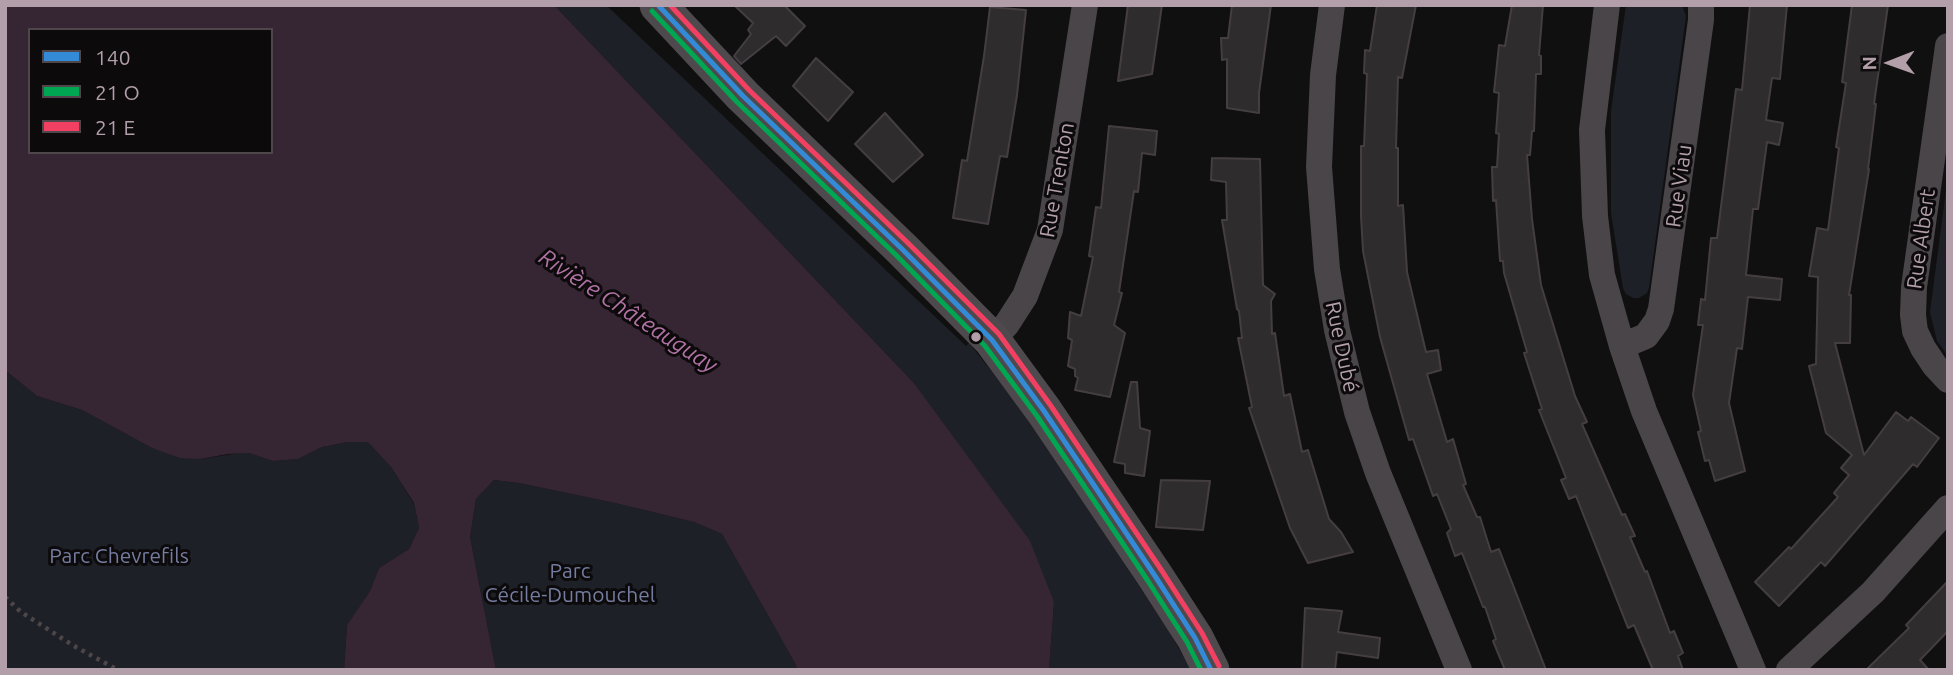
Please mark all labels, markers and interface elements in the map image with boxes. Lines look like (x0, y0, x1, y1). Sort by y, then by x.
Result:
legend (28, 28, 273, 154)
north arrow (1855, 28, 1925, 98)
text: 140 (95, 45, 131, 69)
text: N (1858, 56, 1880, 71)
text: 21 O (95, 80, 140, 104)
text: 21 E (95, 115, 135, 139)
street label: Rue Trenton (1034, 120, 1080, 240)
street label: Rue Viau (1661, 143, 1697, 229)
street label: Rue Albert (1902, 187, 1940, 291)
water label: Rivière Châteauguay (534, 243, 722, 379)
street label: Rue Dubé (1320, 299, 1364, 395)
unlabelled marker (969, 330, 983, 344)
park label: Parc Chevrefils (49, 543, 189, 569)
park label: Parc Cécile-Dumouchel (485, 558, 655, 608)

